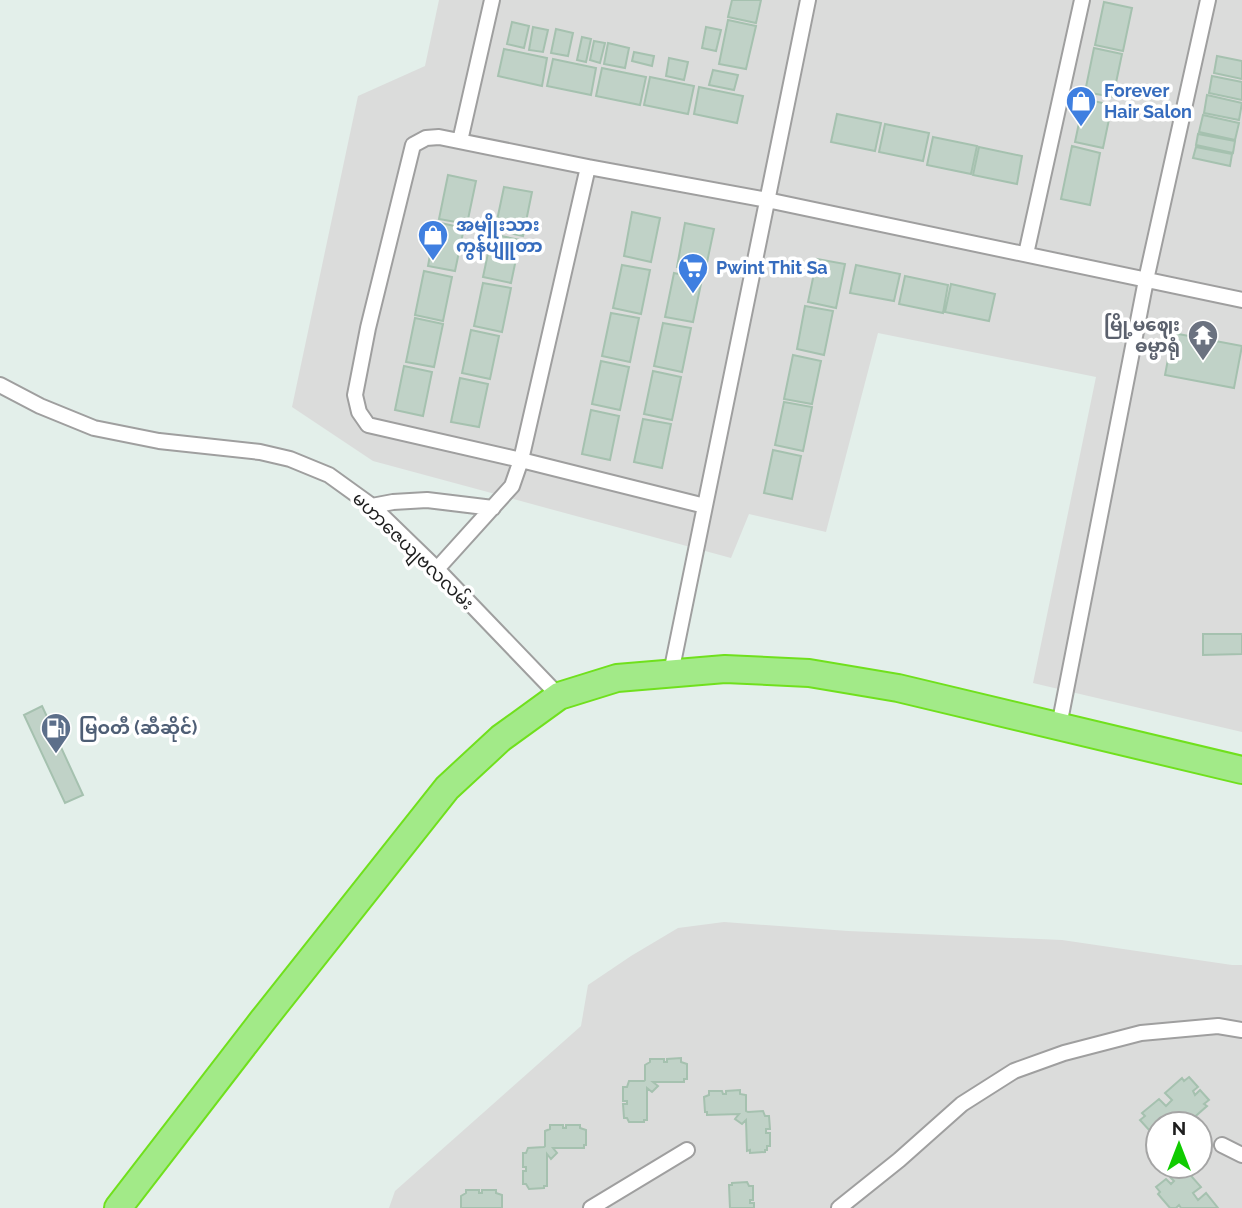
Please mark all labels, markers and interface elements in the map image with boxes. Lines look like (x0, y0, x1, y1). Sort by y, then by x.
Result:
place label: Forever Hair Salon (1104, 80, 1192, 122)
shop icon: Forever Hair Salon (1064, 84, 1098, 128)
place label: အမျိုးသား ကွန်ပျူတာ (456, 213, 543, 261)
shop icon: အမျိုးသား ကွန်ပျူတာ (416, 218, 450, 262)
supermarket icon: Pwint Thit Sa (676, 251, 710, 295)
place label: Pwint Thit Sa (716, 257, 828, 278)
place label: မြို့မဈေး ဓမ္မာရုံ (1104, 313, 1180, 360)
temple icon: မြို့မဈေး ဓမ္မာရုံ (1186, 318, 1220, 362)
street label: မဟာဇေယျဗလလမ်း (345, 486, 480, 617)
fuel station icon: မြဝတီ (ဆီဆိုင်) (39, 711, 73, 755)
place label: မြဝတီ (ဆီဆိုင်) (79, 716, 197, 742)
north arrow (1144, 1110, 1214, 1180)
text: N (1172, 1117, 1186, 1139)

